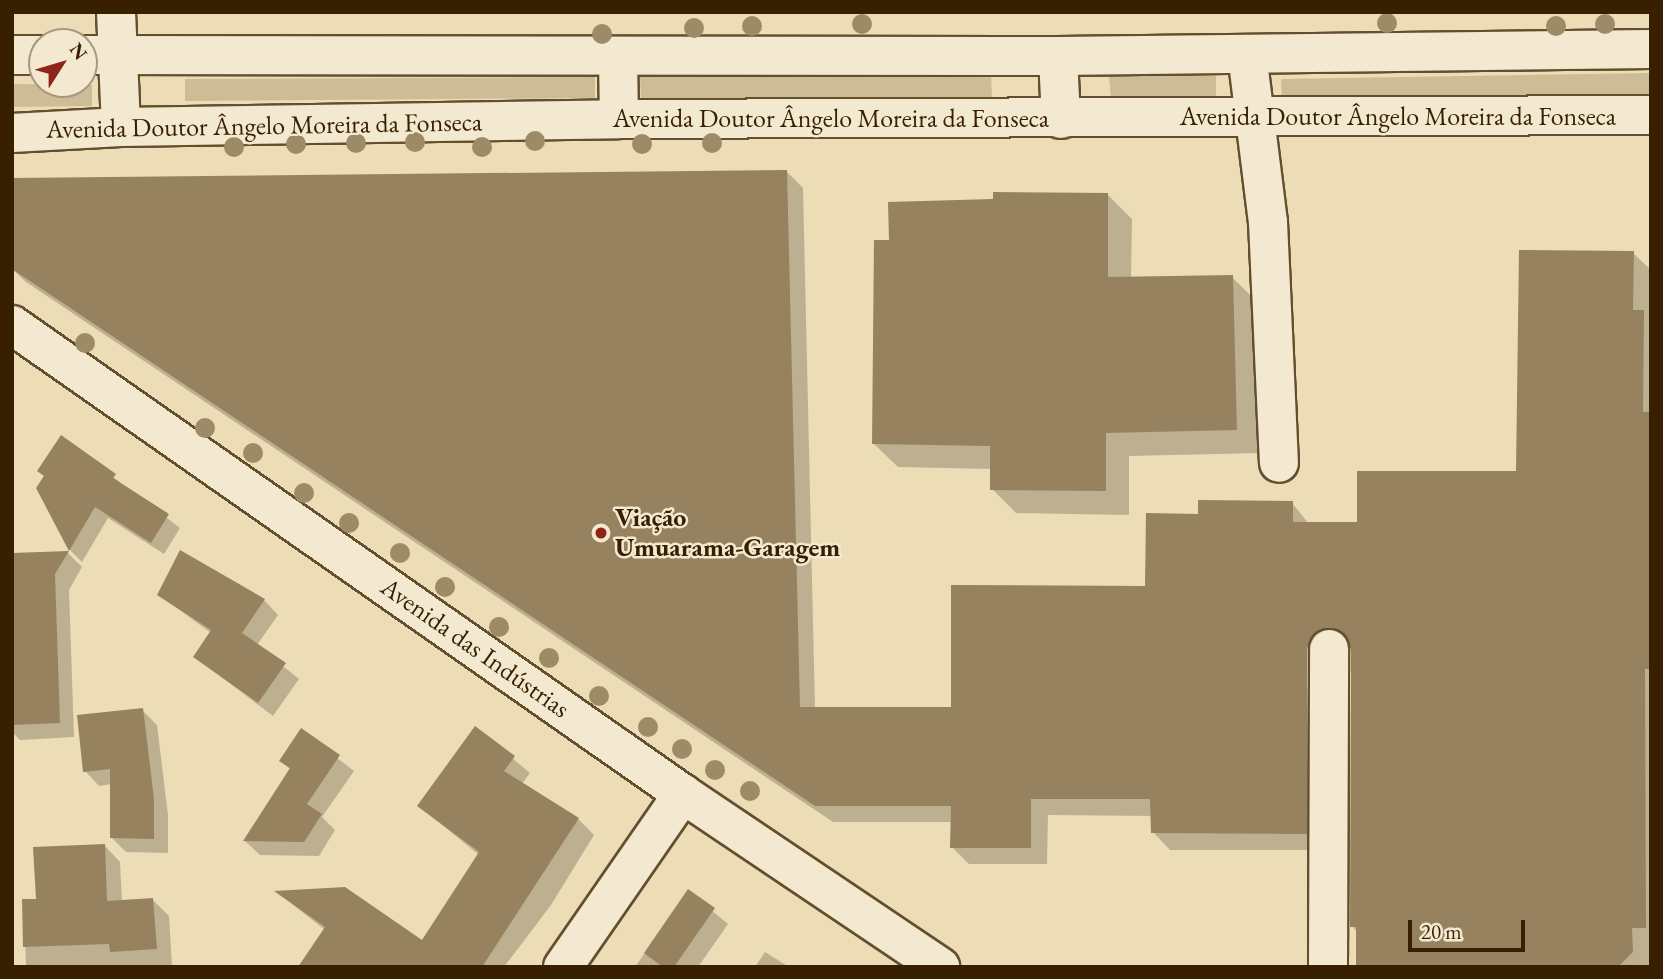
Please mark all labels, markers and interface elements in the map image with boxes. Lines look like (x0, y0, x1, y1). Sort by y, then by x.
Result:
north arrow (28, 28, 98, 98)
text: N (64, 38, 93, 65)
street label: Avenida Doutor Ângelo Moreira da Fonseca (1180, 101, 1616, 133)
street label: Avenida Doutor Ângelo Moreira da Fonseca (613, 103, 1049, 135)
street label: Avenida Doutor Ângelo Moreira da Fonseca (46, 107, 482, 145)
place label: Viação Umuarama-Garagem (615, 502, 840, 564)
marker: Viação Umuarama-Garagem (593, 525, 609, 541)
street label: Avenida das Indústrias (375, 571, 575, 725)
scale bar (1411, 906, 1528, 950)
text: 20 m (1421, 918, 1462, 945)

